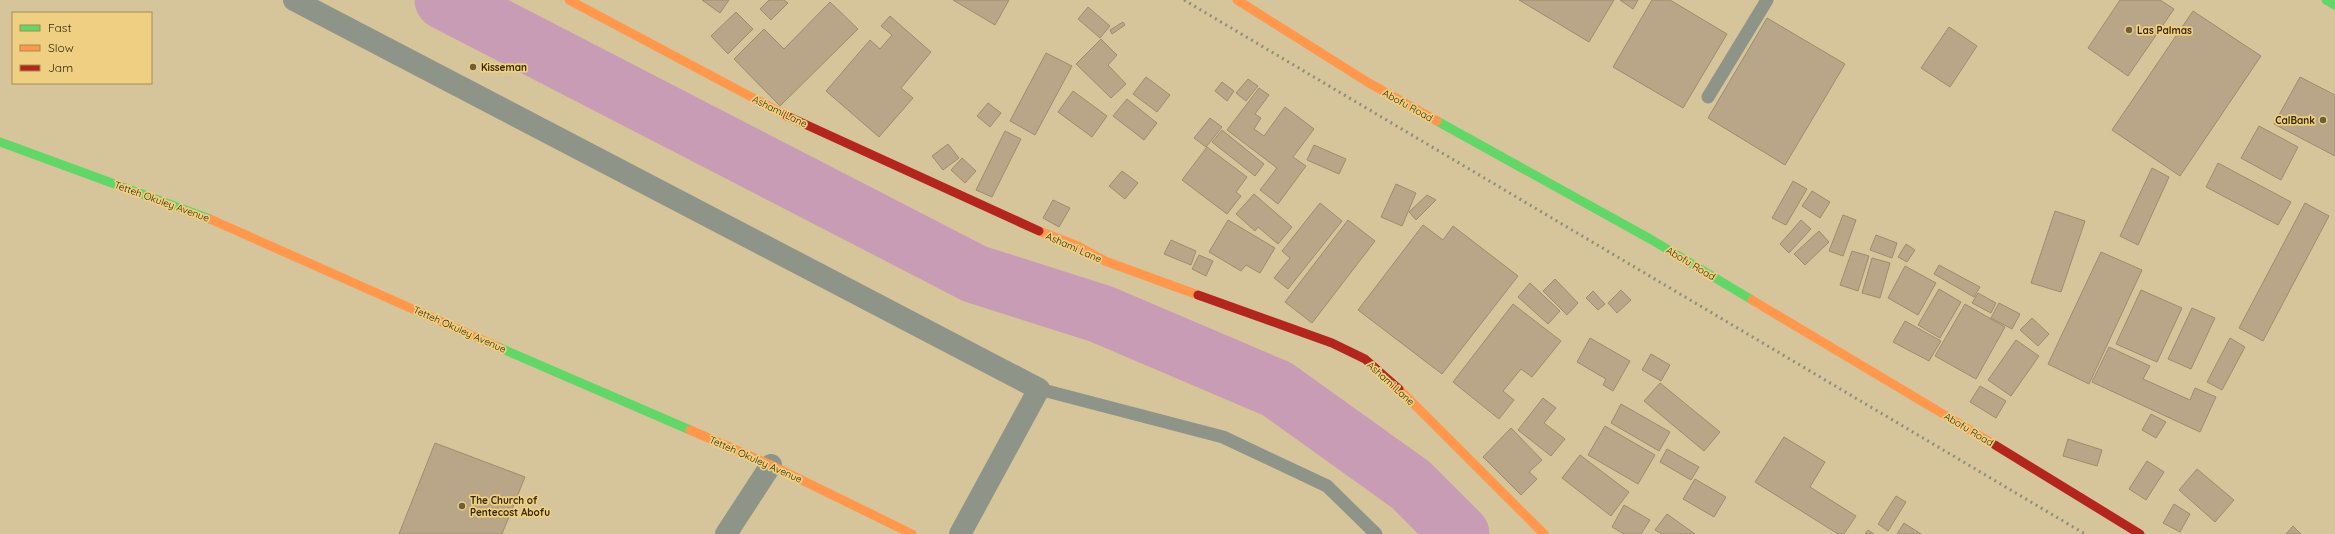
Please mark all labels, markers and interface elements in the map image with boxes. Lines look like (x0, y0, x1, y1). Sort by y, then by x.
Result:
legend (12, 12, 152, 84)
text: Fast (48, 20, 72, 35)
place label: Las Palmas (2137, 24, 2192, 37)
marker: Las Palmas (2124, 25, 2134, 35)
text: Slow (48, 40, 74, 55)
text: Jam (48, 60, 73, 75)
place label: Kisseman (481, 61, 527, 74)
marker: Kisseman (468, 62, 478, 72)
street label: Abofu Road (1380, 86, 1435, 125)
street label: Ashami Lane (750, 93, 810, 131)
place label: CalBank (2275, 114, 2315, 127)
marker: CalBank (2318, 115, 2328, 125)
street label: Tetteh Okuley Avenue (112, 178, 212, 225)
street label: Ashami Lane (1044, 229, 1104, 266)
street label: Abofu Road (1664, 244, 1718, 283)
street label: Tetteh Okuley Avenue (411, 303, 509, 356)
street label: Ashami Lane (1364, 359, 1417, 408)
street label: Abofu Road (1942, 410, 1996, 449)
street label: Tetteh Okuley Avenue (707, 433, 805, 486)
place label: The Church of Pentecost Abofu (470, 494, 550, 519)
marker: The Church of Pentecost Abofu (457, 501, 467, 511)

